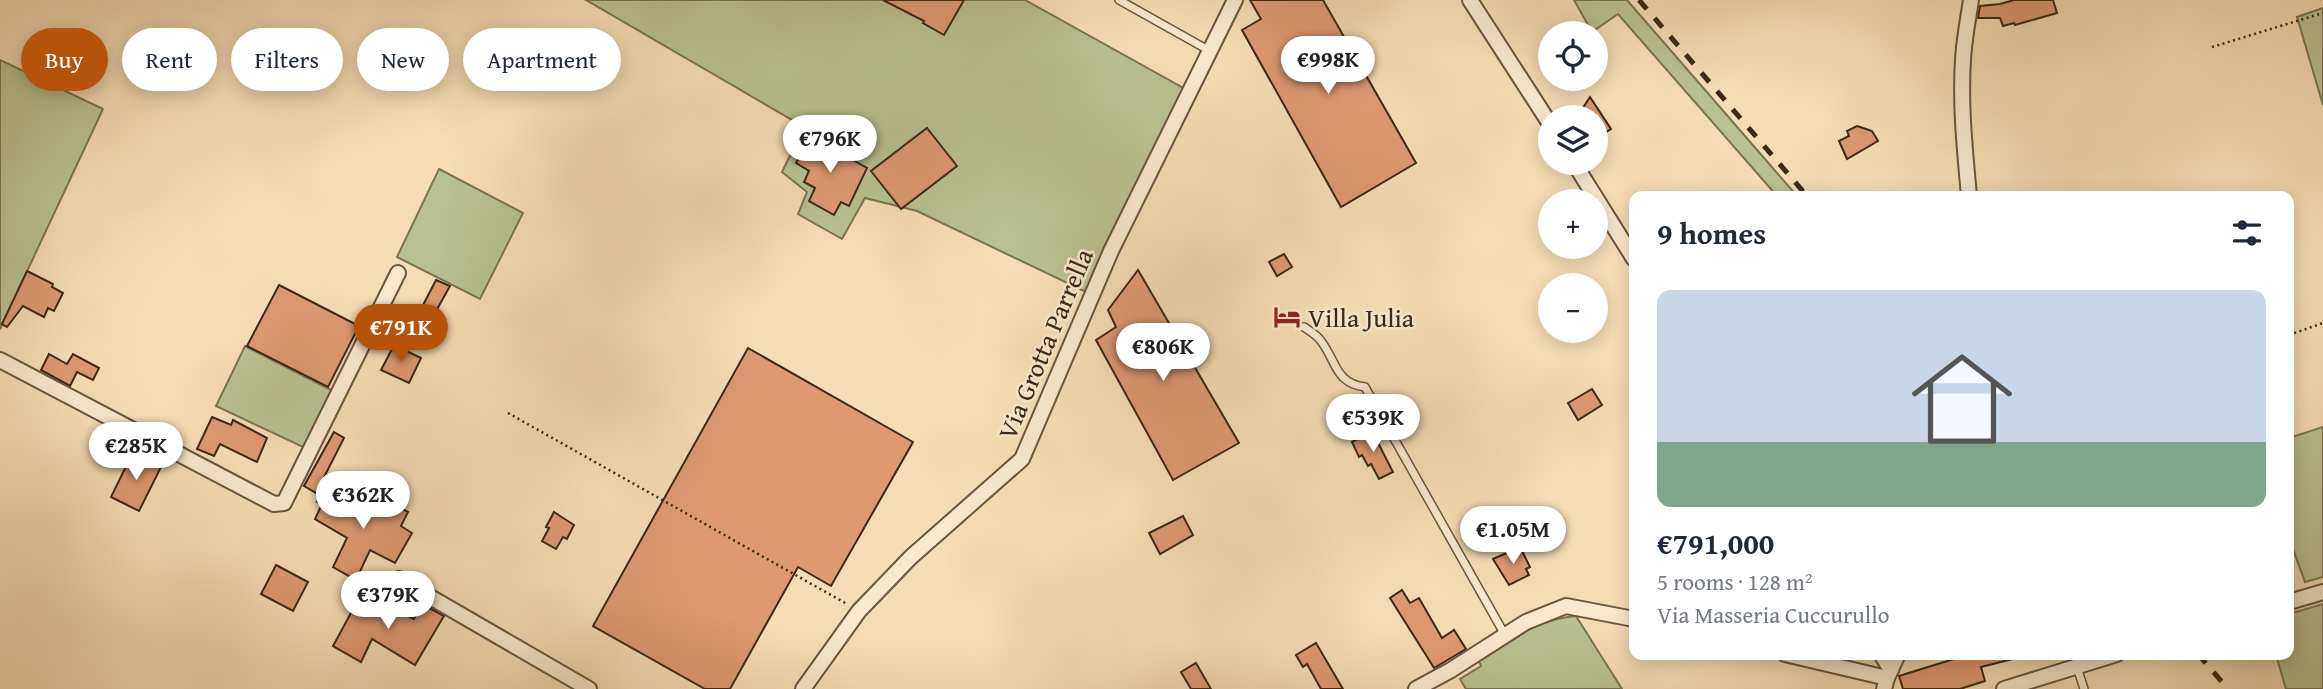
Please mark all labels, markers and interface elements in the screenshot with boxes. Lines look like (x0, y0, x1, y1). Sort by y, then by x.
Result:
map controls (1538, 21, 1608, 343)
button: locate (1538, 21, 1608, 91)
chip: Buy (21, 28, 108, 91)
chip: Rent (122, 28, 217, 91)
chip: Filters (231, 28, 343, 91)
chip: New (357, 28, 449, 91)
chip: Apartment (463, 28, 621, 91)
pin: €998K (1279, 36, 1377, 96)
text: €998K (1297, 42, 1359, 75)
button: layers (1538, 105, 1608, 175)
pin: €796K (781, 116, 879, 175)
text: €796K (799, 121, 861, 154)
button: + (1538, 189, 1608, 259)
text: 9 homes (1657, 211, 1766, 255)
icon: filters (2228, 214, 2266, 252)
street label: Via Grotta Parrella (987, 242, 1103, 446)
button: − (1538, 273, 1608, 343)
place label: Villa Julia (1308, 298, 1415, 337)
hotel icon: Villa Julia (1272, 302, 1302, 332)
pin: €791K (352, 304, 450, 364)
text: €791K (370, 310, 432, 343)
pin: €806K (1114, 324, 1212, 383)
text: €806K (1132, 329, 1194, 362)
icon: home (1899, 336, 2025, 462)
pin: €539K (1324, 394, 1422, 454)
text: €539K (1342, 400, 1404, 433)
pin: €285K (87, 422, 185, 482)
text: €285K (105, 428, 167, 461)
pin: €362K (314, 472, 412, 531)
text: €362K (332, 477, 394, 510)
pin: €1.05M (1456, 506, 1570, 566)
text: €1.05M (1476, 512, 1550, 545)
text: €791,000 (1657, 521, 1774, 565)
text: 5 rooms · 128 m² (1657, 565, 1812, 598)
pin: €379K (339, 572, 437, 631)
text: €379K (357, 577, 419, 610)
text: Via Masseria Cuccurullo (1657, 598, 1889, 631)

